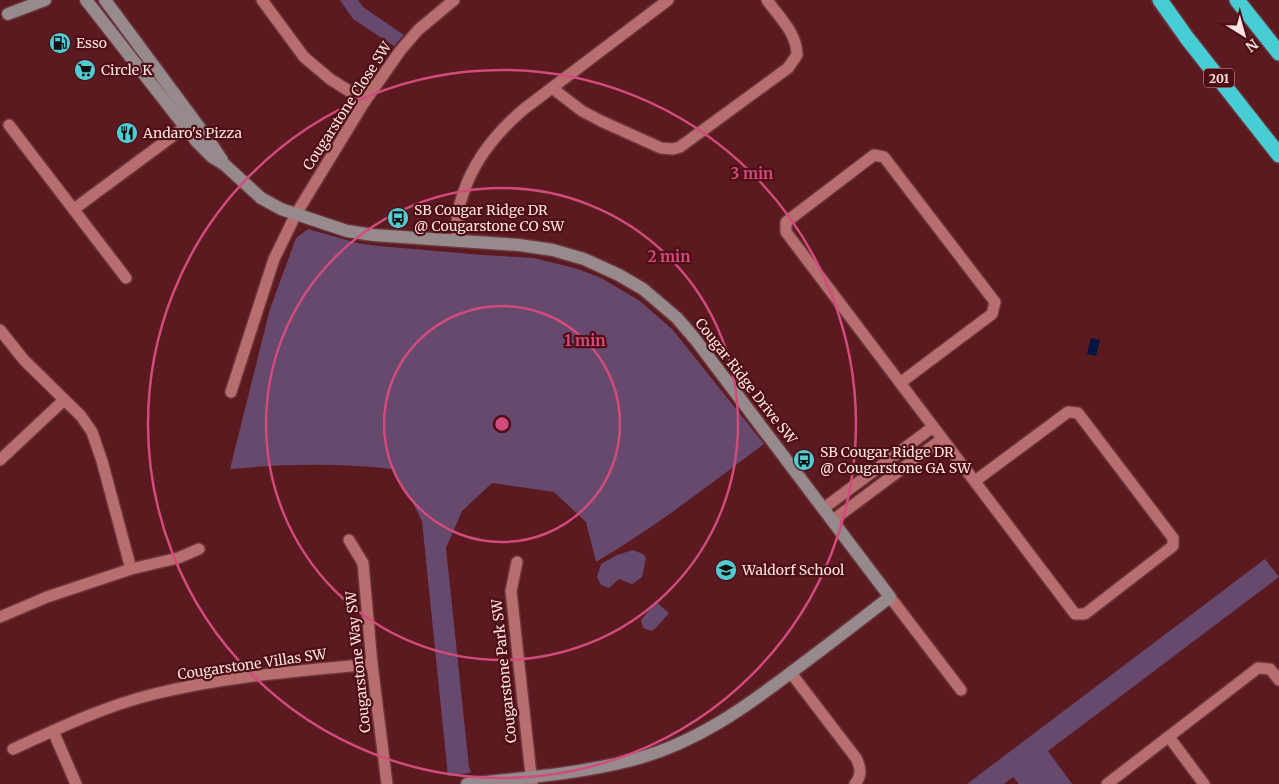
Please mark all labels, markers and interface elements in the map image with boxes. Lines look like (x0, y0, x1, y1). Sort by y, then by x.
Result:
north arrow (1219, 10, 1269, 60)
fuel station icon: Esso (48, 31, 72, 55)
place label: Esso (76, 34, 107, 52)
text: N (1242, 35, 1262, 56)
street label: Cougarstone Close SW (299, 38, 396, 174)
supermarket icon: Circle K (73, 58, 97, 82)
place label: Circle K (101, 61, 153, 79)
road number: 201 (1204, 68, 1234, 88)
restaurant icon: Andaro's Pizza (115, 121, 139, 145)
place label: Andaro's Pizza (142, 124, 242, 142)
text: 3 min (731, 164, 773, 183)
place label: SB Cougar Ridge DR @ Cougarstone CO SW (414, 201, 565, 235)
bus stop icon: SB Cougar Ridge DR @ Cougarstone CO SW (386, 206, 410, 230)
text: 2 min (648, 247, 690, 266)
street label: Cougar Ridge Drive SW (691, 314, 801, 448)
text: 1 min (565, 331, 605, 350)
centre of rings (493, 415, 511, 433)
place label: SB Cougar Ridge DR @ Cougarstone GA SW (820, 443, 972, 477)
bus stop icon: SB Cougar Ridge DR @ Cougarstone GA SW (792, 448, 816, 472)
school or university icon: Waldorf School (714, 558, 738, 582)
place label: Waldorf School (741, 561, 845, 579)
street label: Cougarstone Way SW (342, 589, 374, 734)
street label: Cougarstone Park SW (487, 597, 521, 744)
street label: Cougarstone Villas SW (176, 644, 329, 683)

